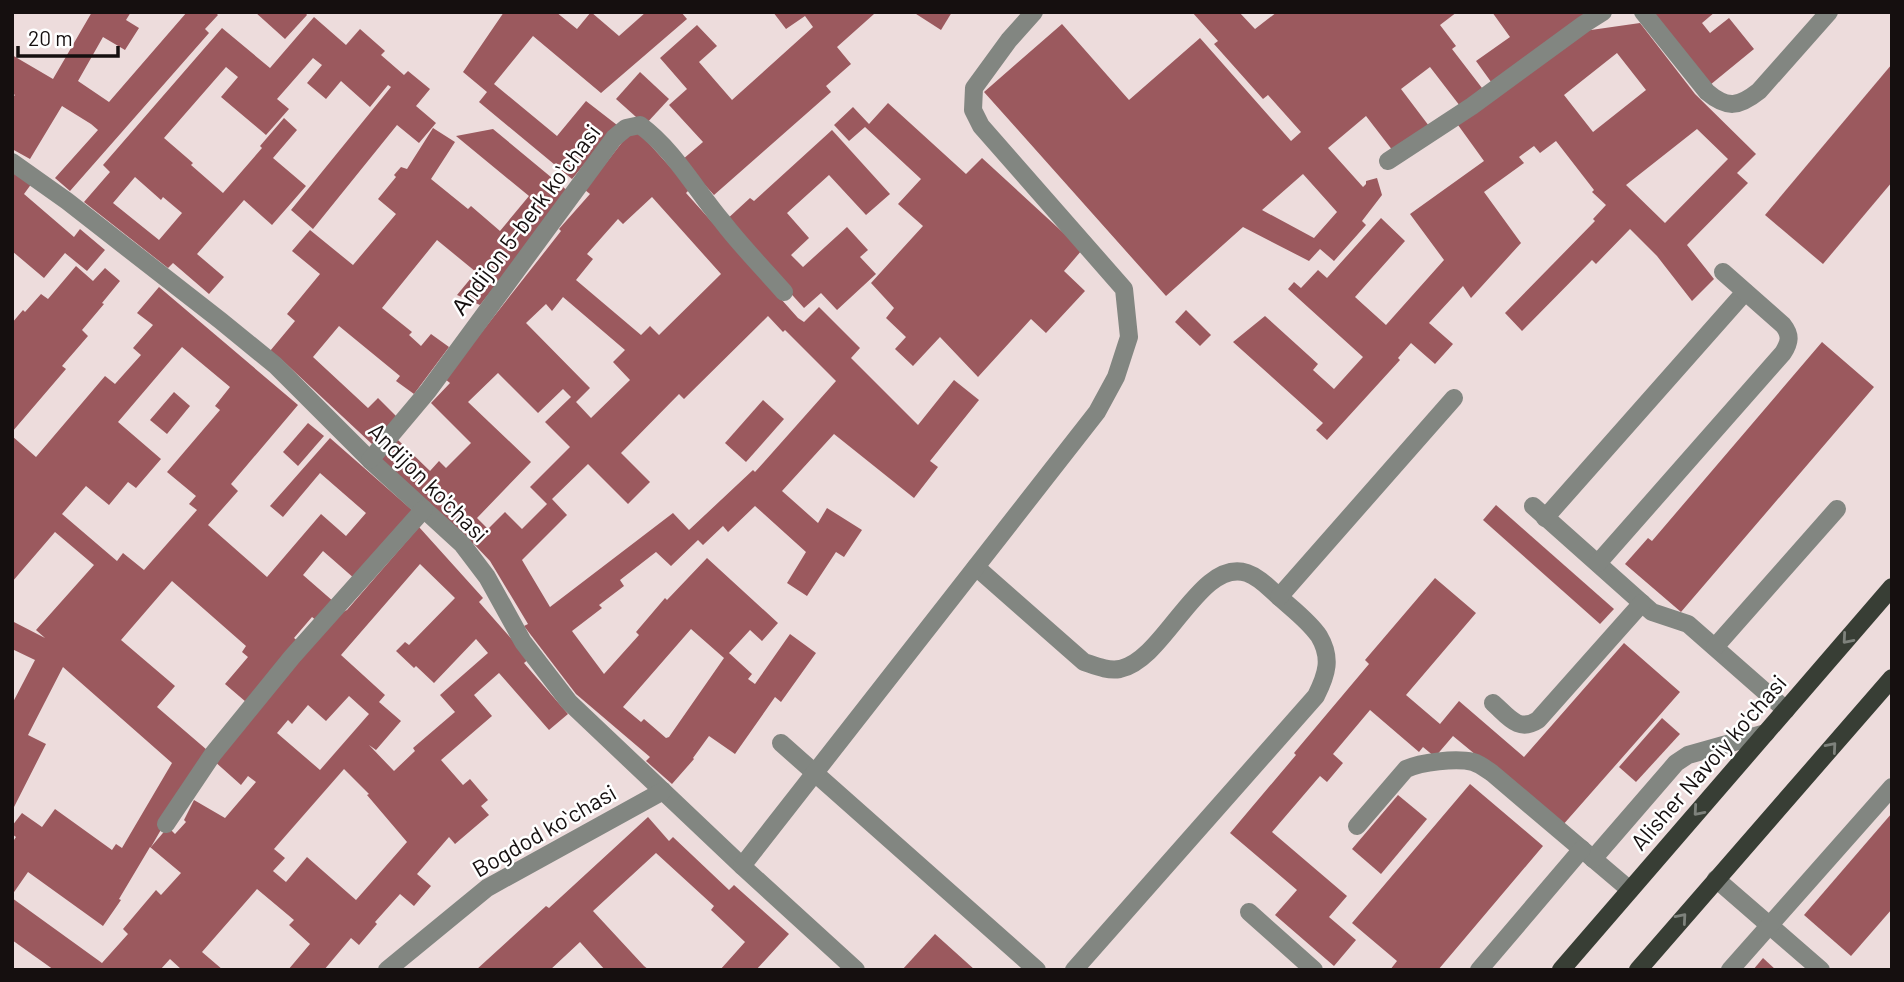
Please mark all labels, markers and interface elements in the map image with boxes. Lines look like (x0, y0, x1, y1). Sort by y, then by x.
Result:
scale bar (18, 14, 117, 58)
text: 20 m (28, 25, 73, 50)
street label: Аndijon 5-berk koʻchasi (444, 118, 606, 320)
street label: Andijon ko'chasi (363, 416, 495, 548)
one-way arrow (1843, 631, 1855, 644)
street label: Alisher Navoiy ko'chasi (1624, 669, 1792, 855)
one-way arrow (1824, 742, 1836, 755)
street label: Bogdod koʻchasi (467, 778, 621, 882)
one-way arrow (1694, 803, 1706, 816)
one-way arrow (1674, 913, 1686, 926)

